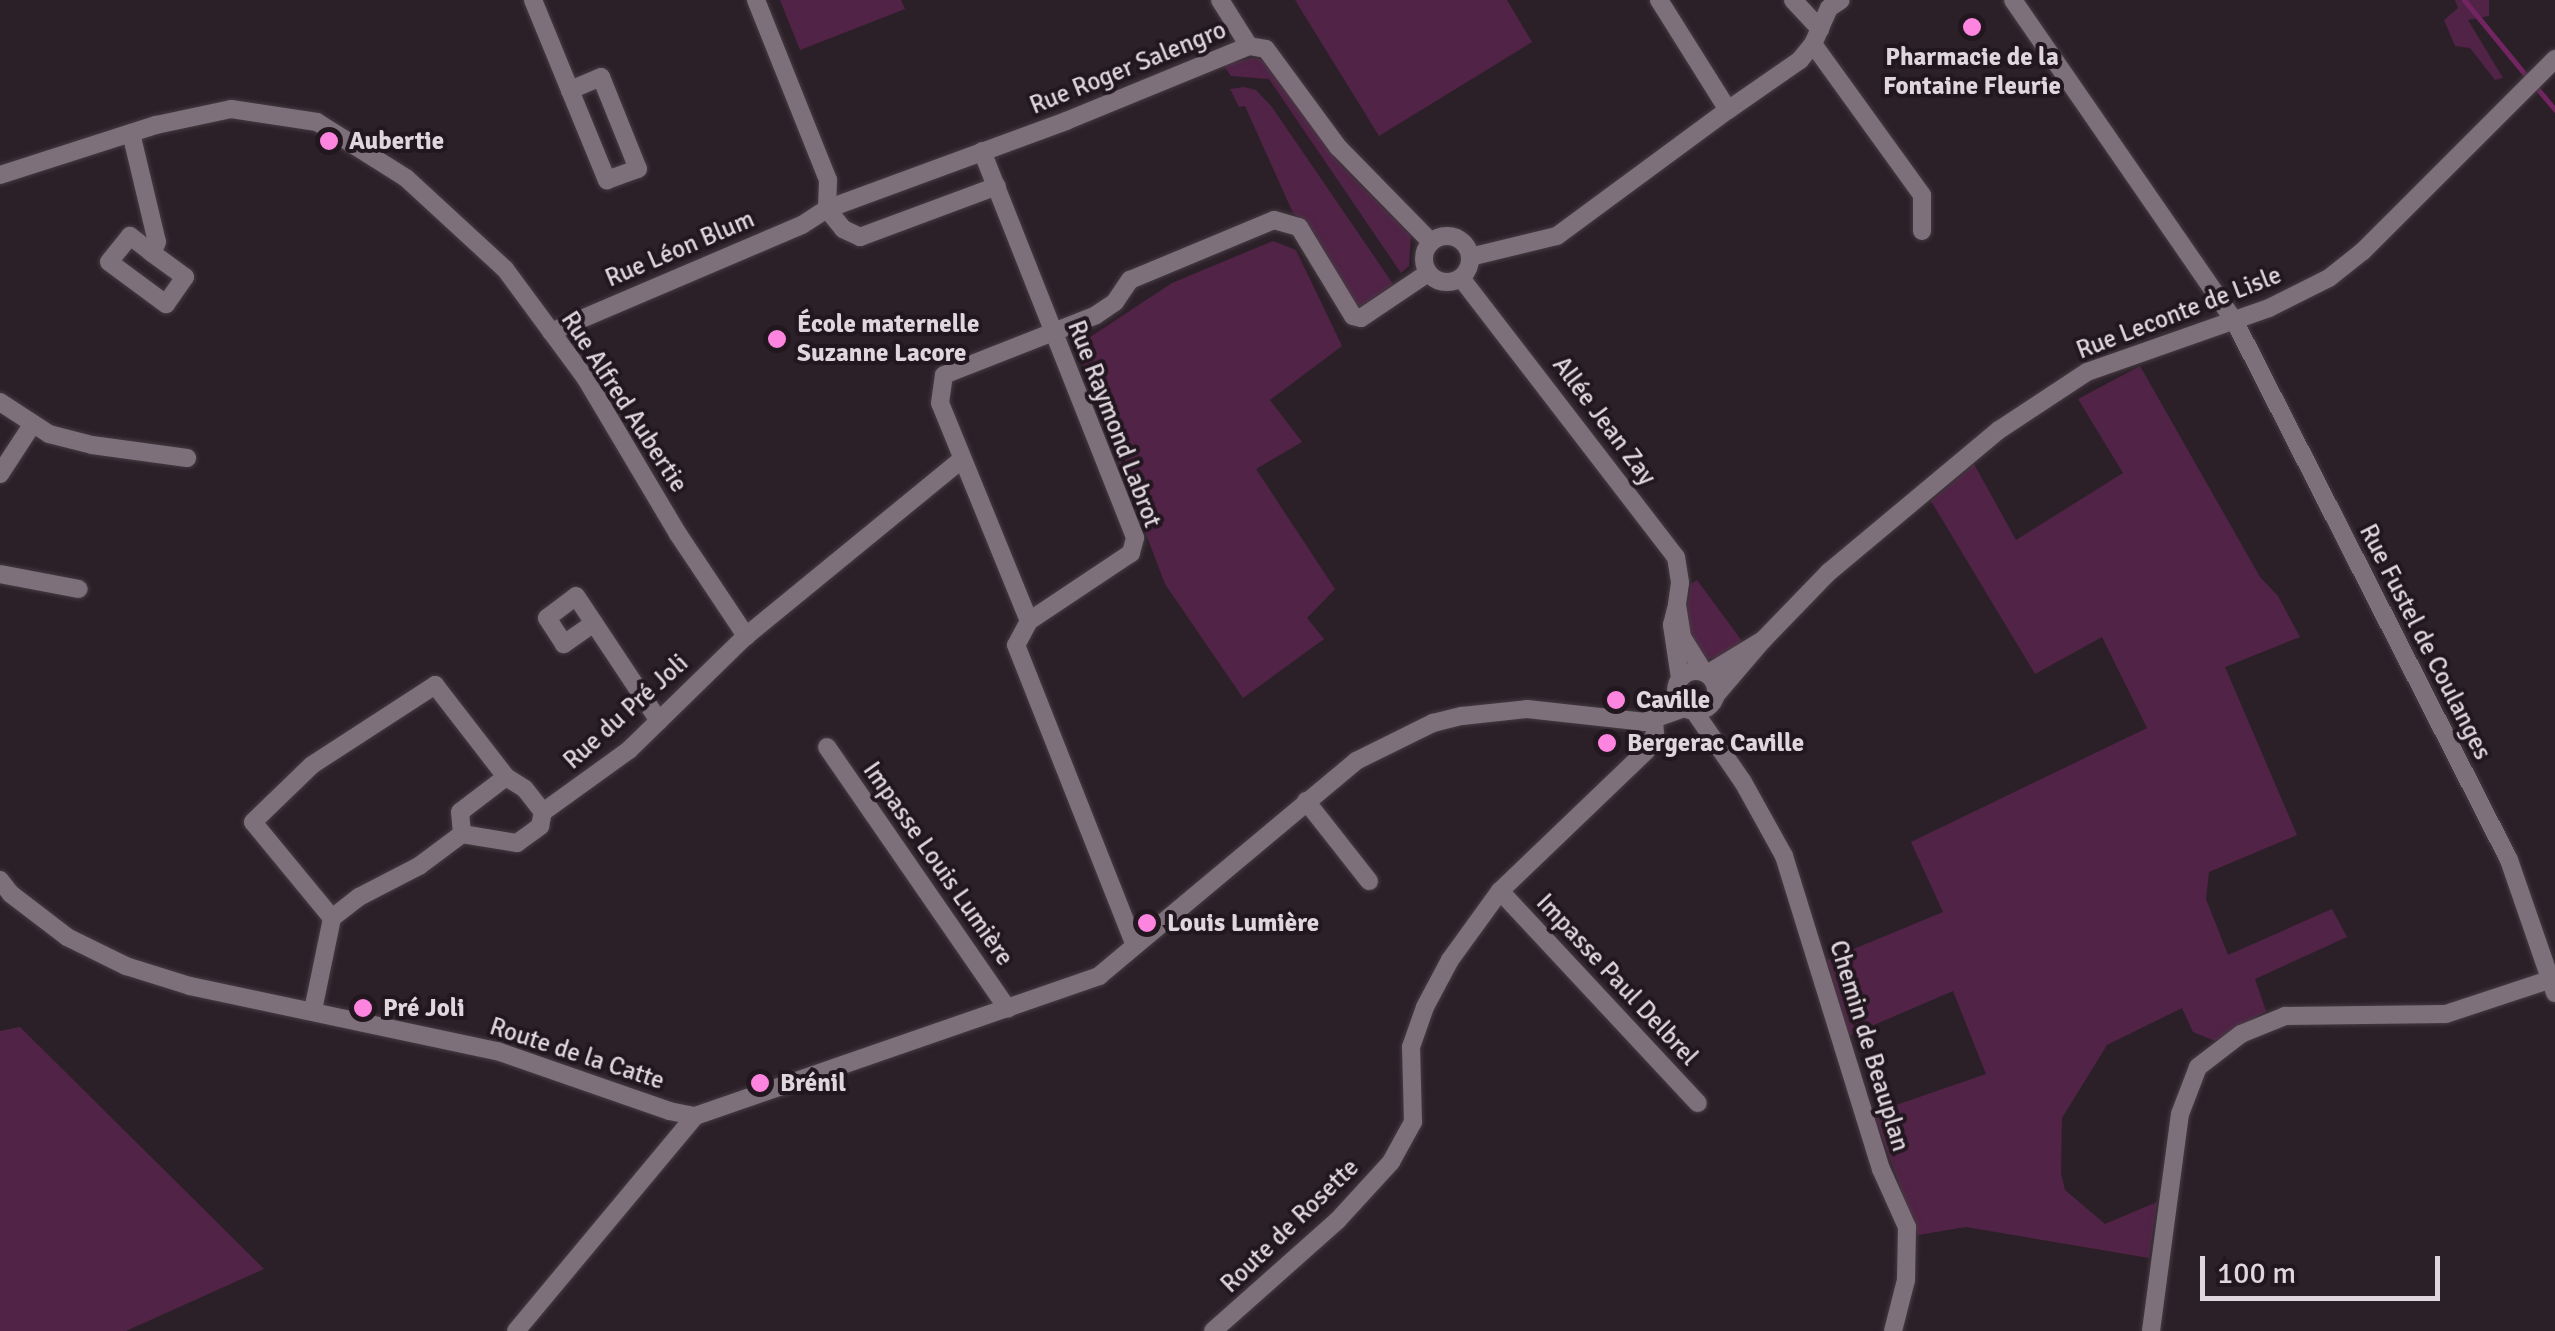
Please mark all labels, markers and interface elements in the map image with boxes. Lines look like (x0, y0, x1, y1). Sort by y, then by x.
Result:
street label: Rue Roger Salengro (1026, 15, 1230, 121)
marker: Pharmacie de la Fontaine Fleurie (1961, 16, 1983, 38)
place label: Pharmacie de la Fontaine Fleurie (1883, 43, 2061, 102)
place label: Aubertie (349, 126, 444, 156)
marker: Aubertie (318, 130, 340, 152)
street label: Rue Léon Blum (601, 204, 759, 294)
street label: Rue Leconte de Lisle (2072, 260, 2286, 366)
street label: Rue Alfred Aubertie (554, 306, 694, 498)
place label: École maternelle Suzanne Lacore (797, 310, 979, 369)
street label: Rue Raymond Labrot (1061, 316, 1167, 532)
marker: École maternelle Suzanne Lacore (766, 328, 788, 350)
street label: Allée Jean Zay (1546, 351, 1662, 491)
street label: Rue Fustel de Coulanges (2353, 519, 2497, 765)
street label: Rue du Pré Joli (558, 648, 694, 776)
place label: Caville (1636, 685, 1710, 715)
marker: Caville (1605, 689, 1627, 711)
place label: Bergerac Caville (1627, 728, 1804, 758)
marker: Bergerac Caville (1596, 732, 1618, 754)
street label: Impasse Louis Lumière (856, 756, 1020, 972)
street label: Impasse Paul Delbrel (1530, 888, 1704, 1072)
place label: Louis Lumière (1167, 908, 1319, 938)
marker: Louis Lumière (1136, 912, 1158, 934)
street label: Chemin de Beauplan (1823, 937, 1915, 1155)
place label: Pré Joli (383, 993, 465, 1023)
marker: Pré Joli (352, 997, 374, 1019)
street label: Route de la Catte (486, 1012, 668, 1096)
place label: Brénil (780, 1068, 846, 1098)
marker: Brénil (749, 1072, 771, 1094)
street label: Route de Rosette (1215, 1153, 1365, 1299)
scale bar (2205, 1236, 2445, 1298)
text: 100 m (2217, 1255, 2296, 1292)

